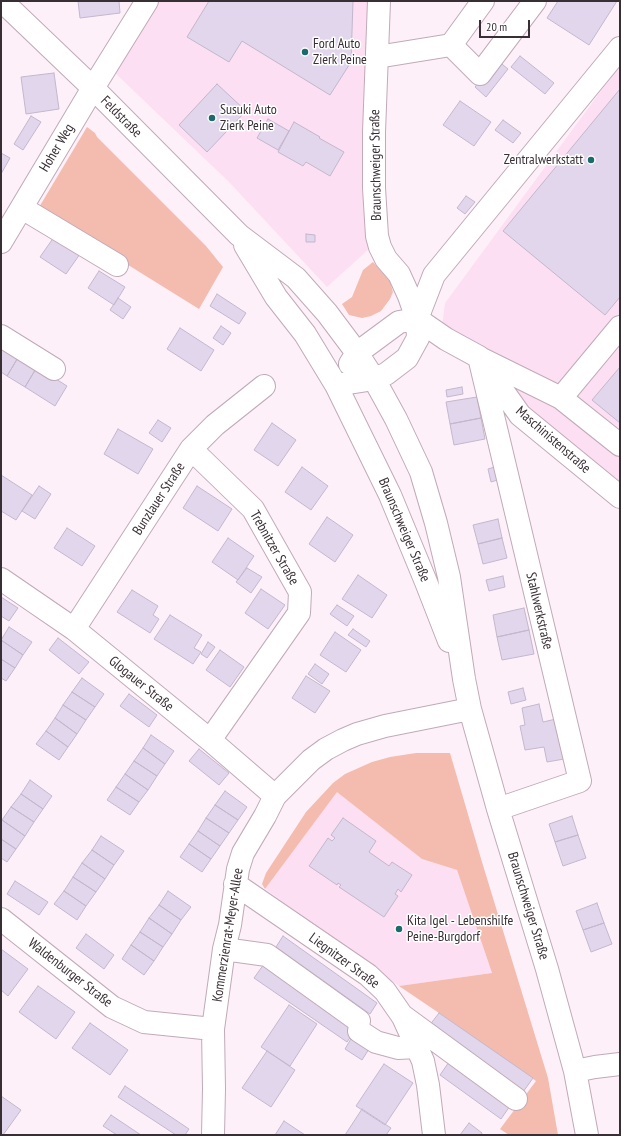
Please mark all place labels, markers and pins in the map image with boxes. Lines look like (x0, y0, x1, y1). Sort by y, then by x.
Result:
place label: Ford Auto Zierk Peine (313, 36, 367, 68)
marker: Ford Auto Zierk Peine (300, 47, 310, 57)
place label: Susuki Auto Zierk Peine (220, 102, 277, 134)
marker: Susuki Auto Zierk Peine (207, 113, 217, 123)
place label: Zentralwerkstatt (504, 152, 583, 168)
marker: Zentralwerkstatt (586, 155, 596, 165)
place label: Kita Igel - Lebenshilfe Peine-Burgdorf (407, 913, 513, 946)
marker: Kita Igel - Lebenshilfe Peine-Burgdorf (394, 924, 404, 934)

